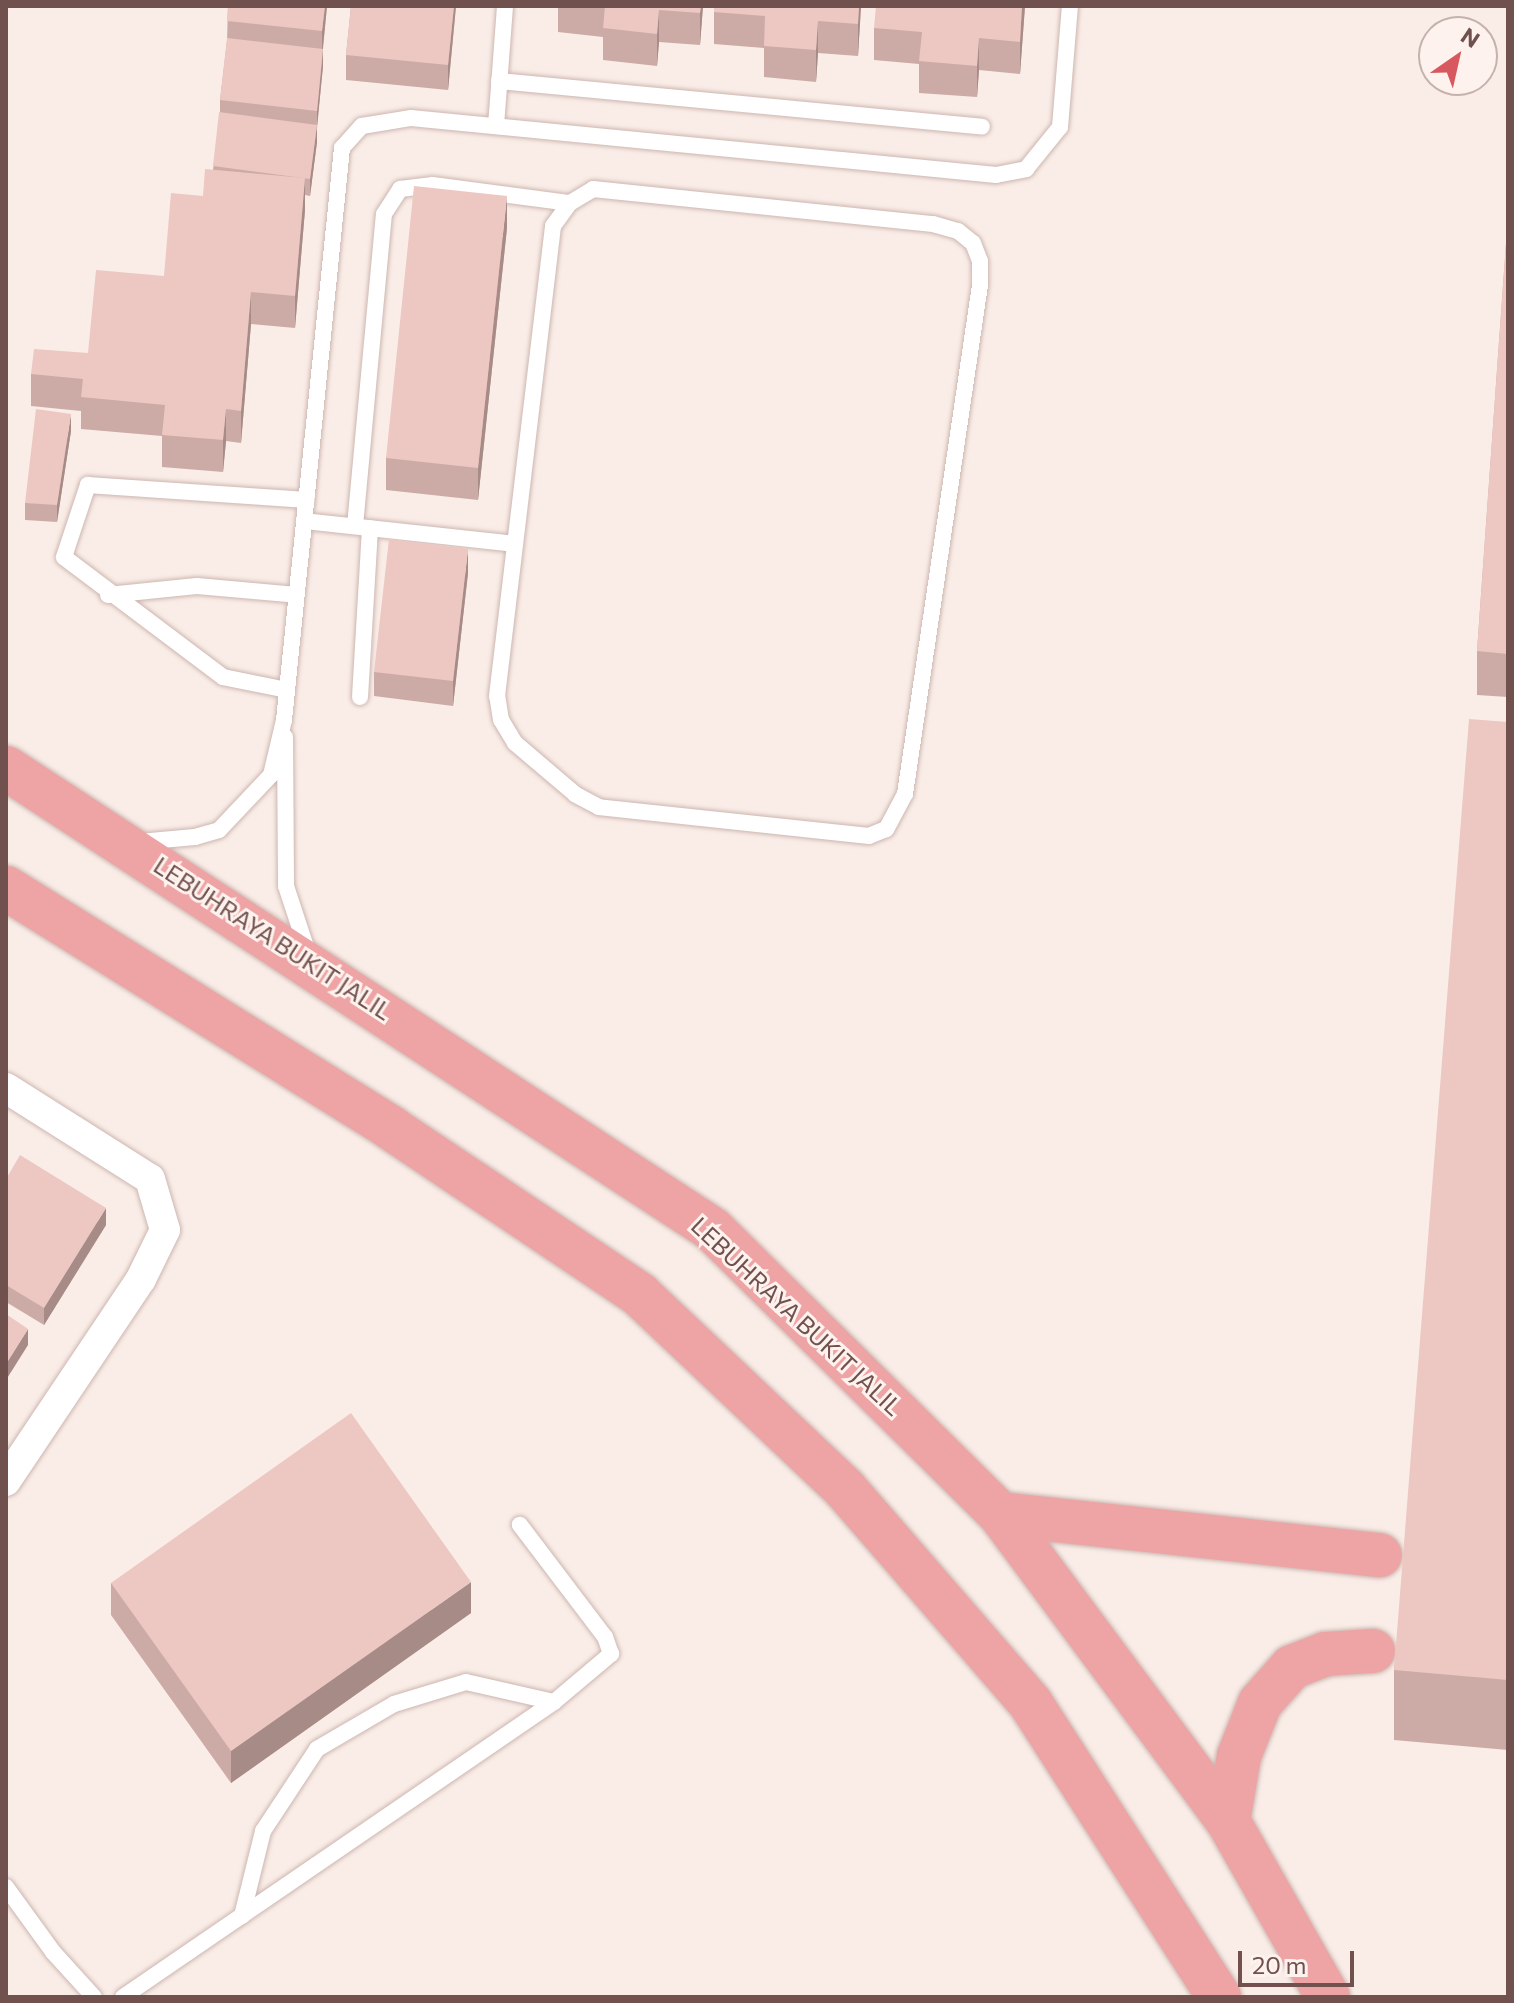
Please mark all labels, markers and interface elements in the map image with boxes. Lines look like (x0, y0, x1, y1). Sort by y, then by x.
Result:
north arrow (1418, 16, 1498, 96)
text: N (1456, 22, 1485, 53)
street label: LEBUHRAYA BUKIT JALIL (149, 850, 397, 1026)
street label: LEBUHRAYA BUKIT JALIL (686, 1211, 908, 1421)
scale bar (1242, 1935, 1358, 1985)
text: 20 m (1252, 1950, 1306, 1979)

